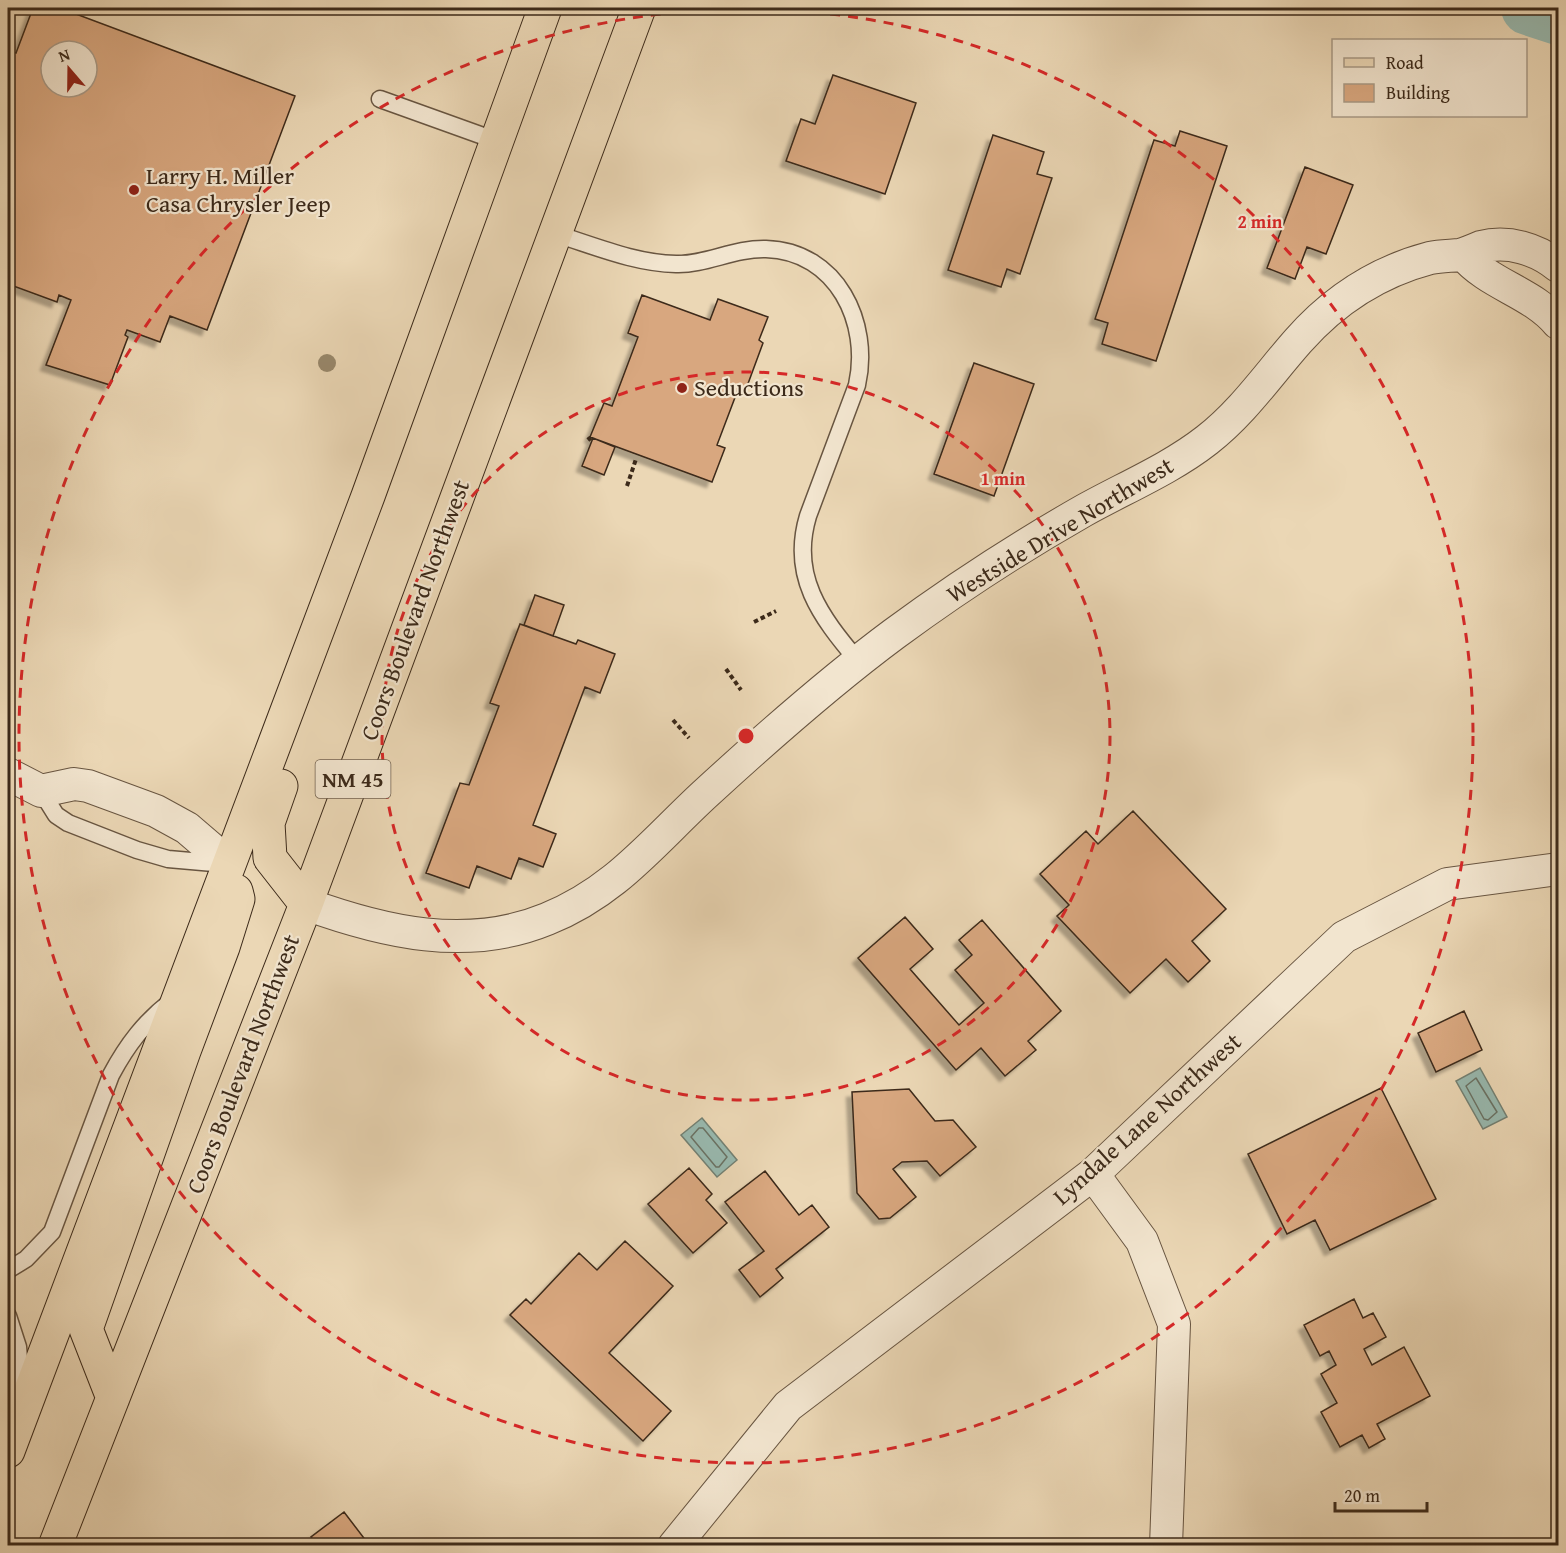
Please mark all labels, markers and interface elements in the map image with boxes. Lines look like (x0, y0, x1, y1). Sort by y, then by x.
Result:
north arrow (39, 39, 99, 99)
legend (1332, 39, 1527, 117)
text: N (55, 42, 73, 68)
text: Road (1386, 49, 1424, 76)
text: Building (1386, 79, 1450, 106)
place label: Larry H. Miller Casa Chrysler Jeep (146, 158, 331, 221)
marker: Larry H. Miller Casa Chrysler Jeep (127, 183, 141, 197)
text: 2 min (1238, 208, 1283, 235)
place label: Seductions (694, 370, 804, 405)
marker: Seductions (675, 381, 689, 395)
street label: Westside Drive Northwest (940, 448, 1180, 611)
text: 1 min (981, 465, 1026, 492)
street label: Coors Boulevard Northwest (351, 474, 478, 745)
centre of rings (736, 726, 756, 746)
road number: NM 45 (316, 760, 391, 798)
street label: Coors Boulevard Northwest (177, 929, 308, 1199)
street label: Lyndale Lane Northwest (1045, 1024, 1249, 1213)
scale bar (1335, 1475, 1426, 1513)
text: 20 m (1344, 1482, 1380, 1509)

